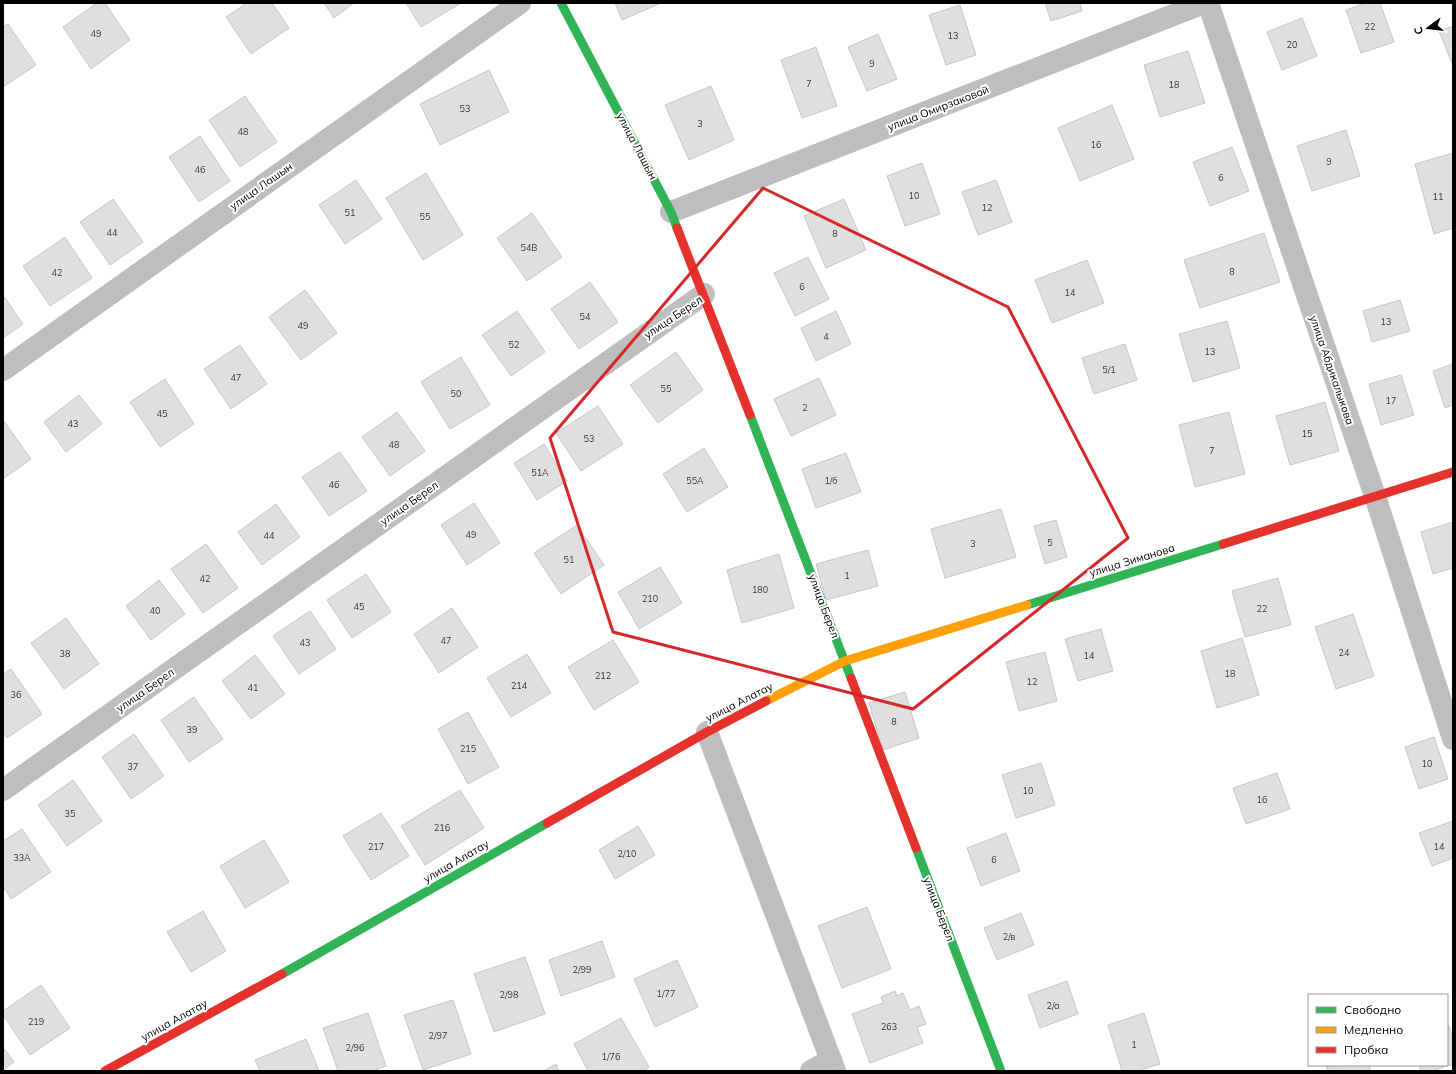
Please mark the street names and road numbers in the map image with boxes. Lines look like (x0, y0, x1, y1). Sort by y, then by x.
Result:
street label: улица Омирзаковой (885, 82, 991, 134)
street label: улица Лашын (614, 110, 660, 182)
street label: улица Лашын (227, 159, 295, 213)
street label: улица Берел (641, 292, 705, 342)
street label: улица Абдикалыкова (1307, 313, 1357, 427)
street label: улица Берел (377, 478, 441, 528)
street label: улица Зиманова (1088, 540, 1176, 580)
street label: улица Берел (805, 572, 843, 640)
street label: улица Берел (113, 665, 177, 715)
street label: улица Алатау (703, 679, 775, 725)
street label: улица Алатау (421, 836, 492, 886)
street label: улица Берел (920, 875, 958, 943)
street label: улица Алатау (138, 996, 210, 1044)

